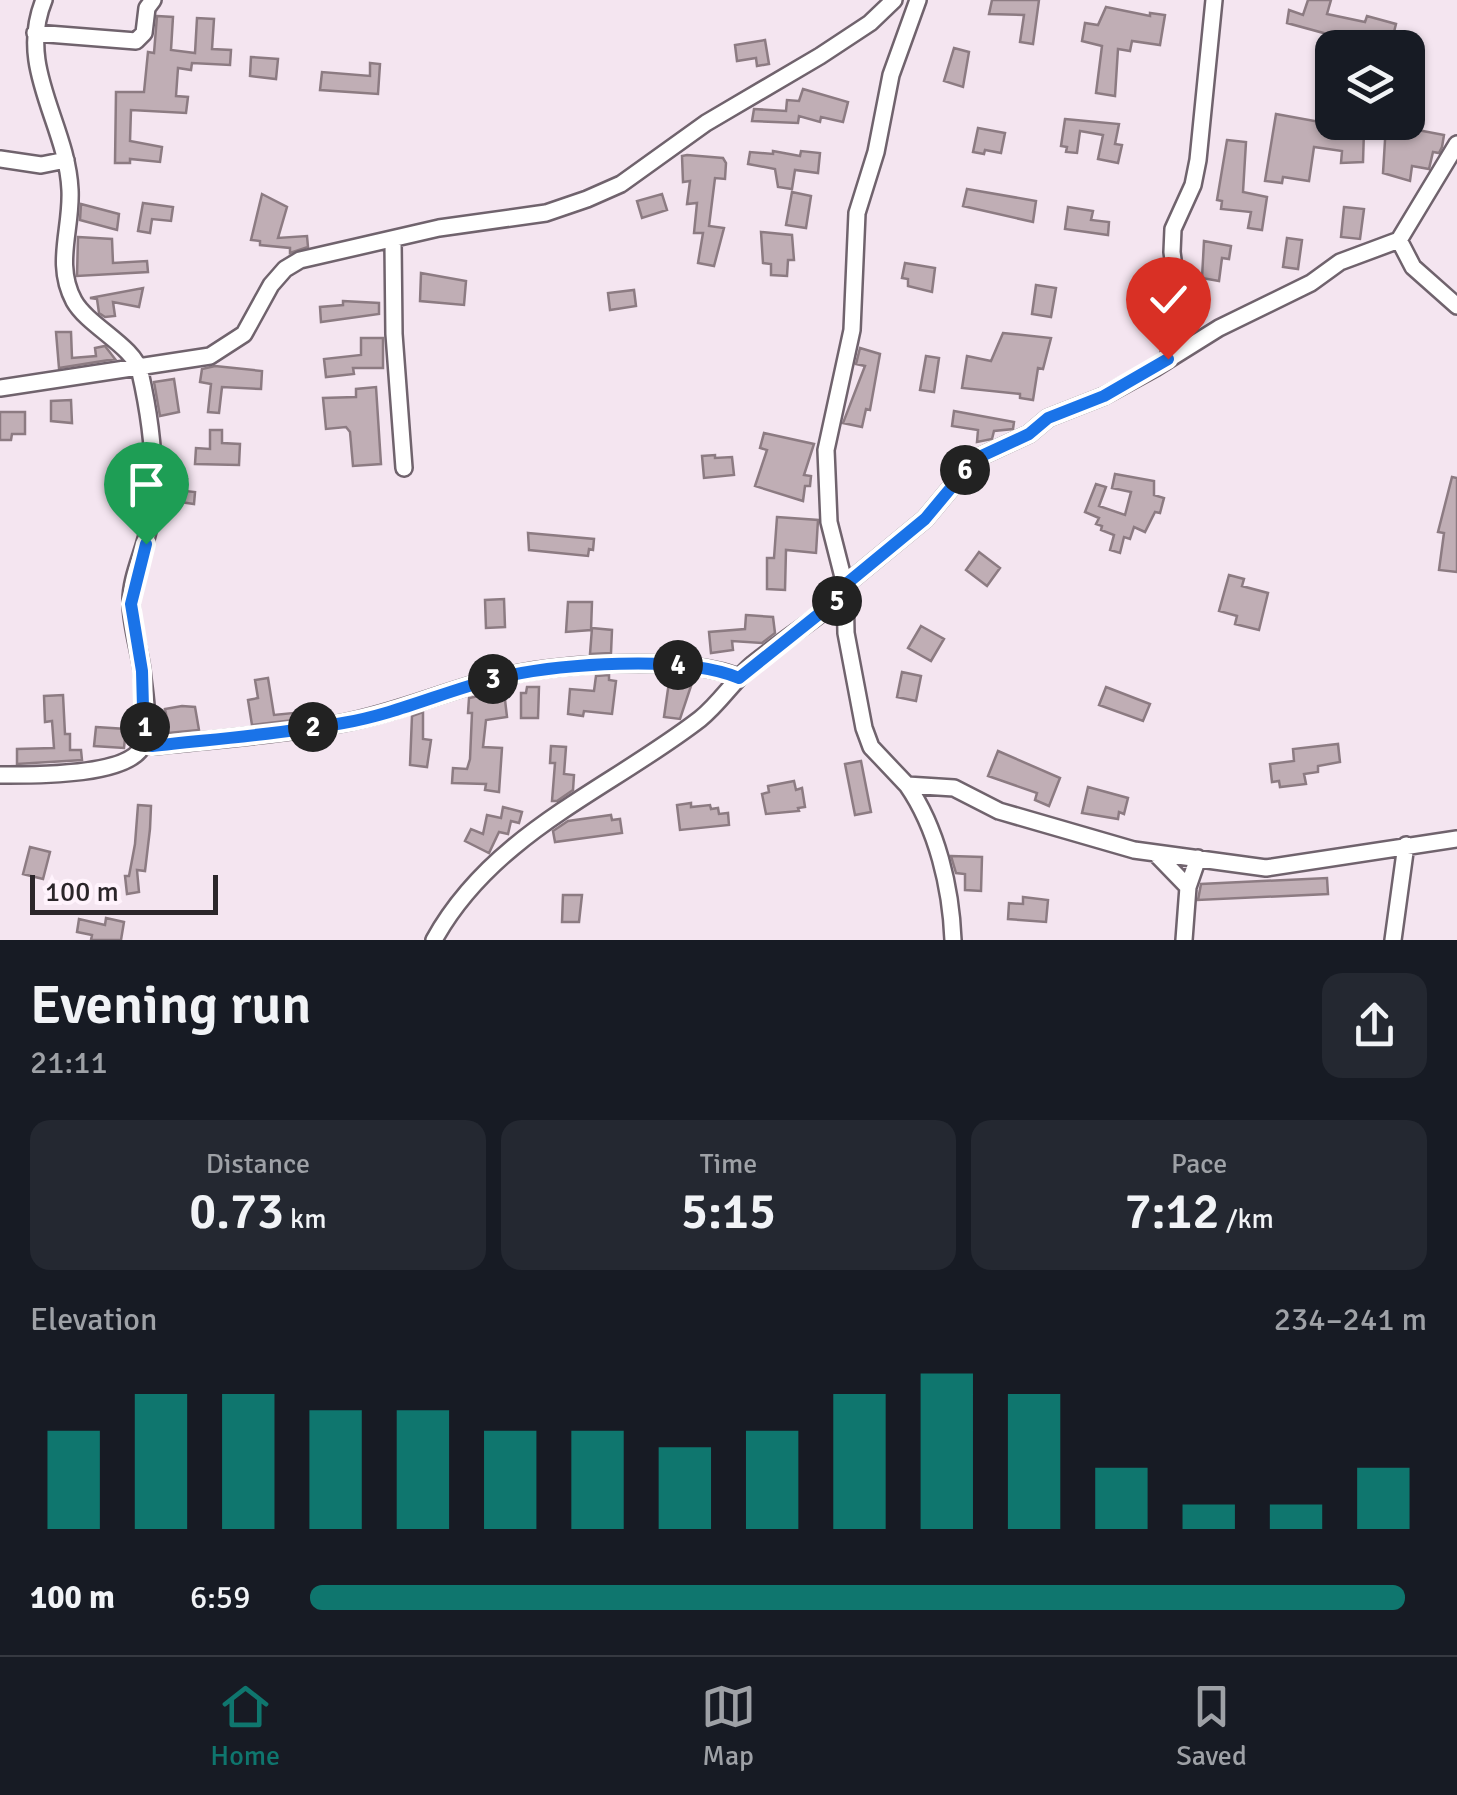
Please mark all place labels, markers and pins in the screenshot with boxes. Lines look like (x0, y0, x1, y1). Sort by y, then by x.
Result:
pin (1126, 257, 1211, 360)
pin (104, 442, 189, 545)
pin: 6 (940, 445, 990, 495)
pin: 5 (812, 576, 862, 626)
pin: 4 (653, 640, 703, 690)
pin: 3 (468, 654, 518, 704)
pin: 1 (120, 702, 170, 752)
pin: 2 (288, 702, 338, 752)

